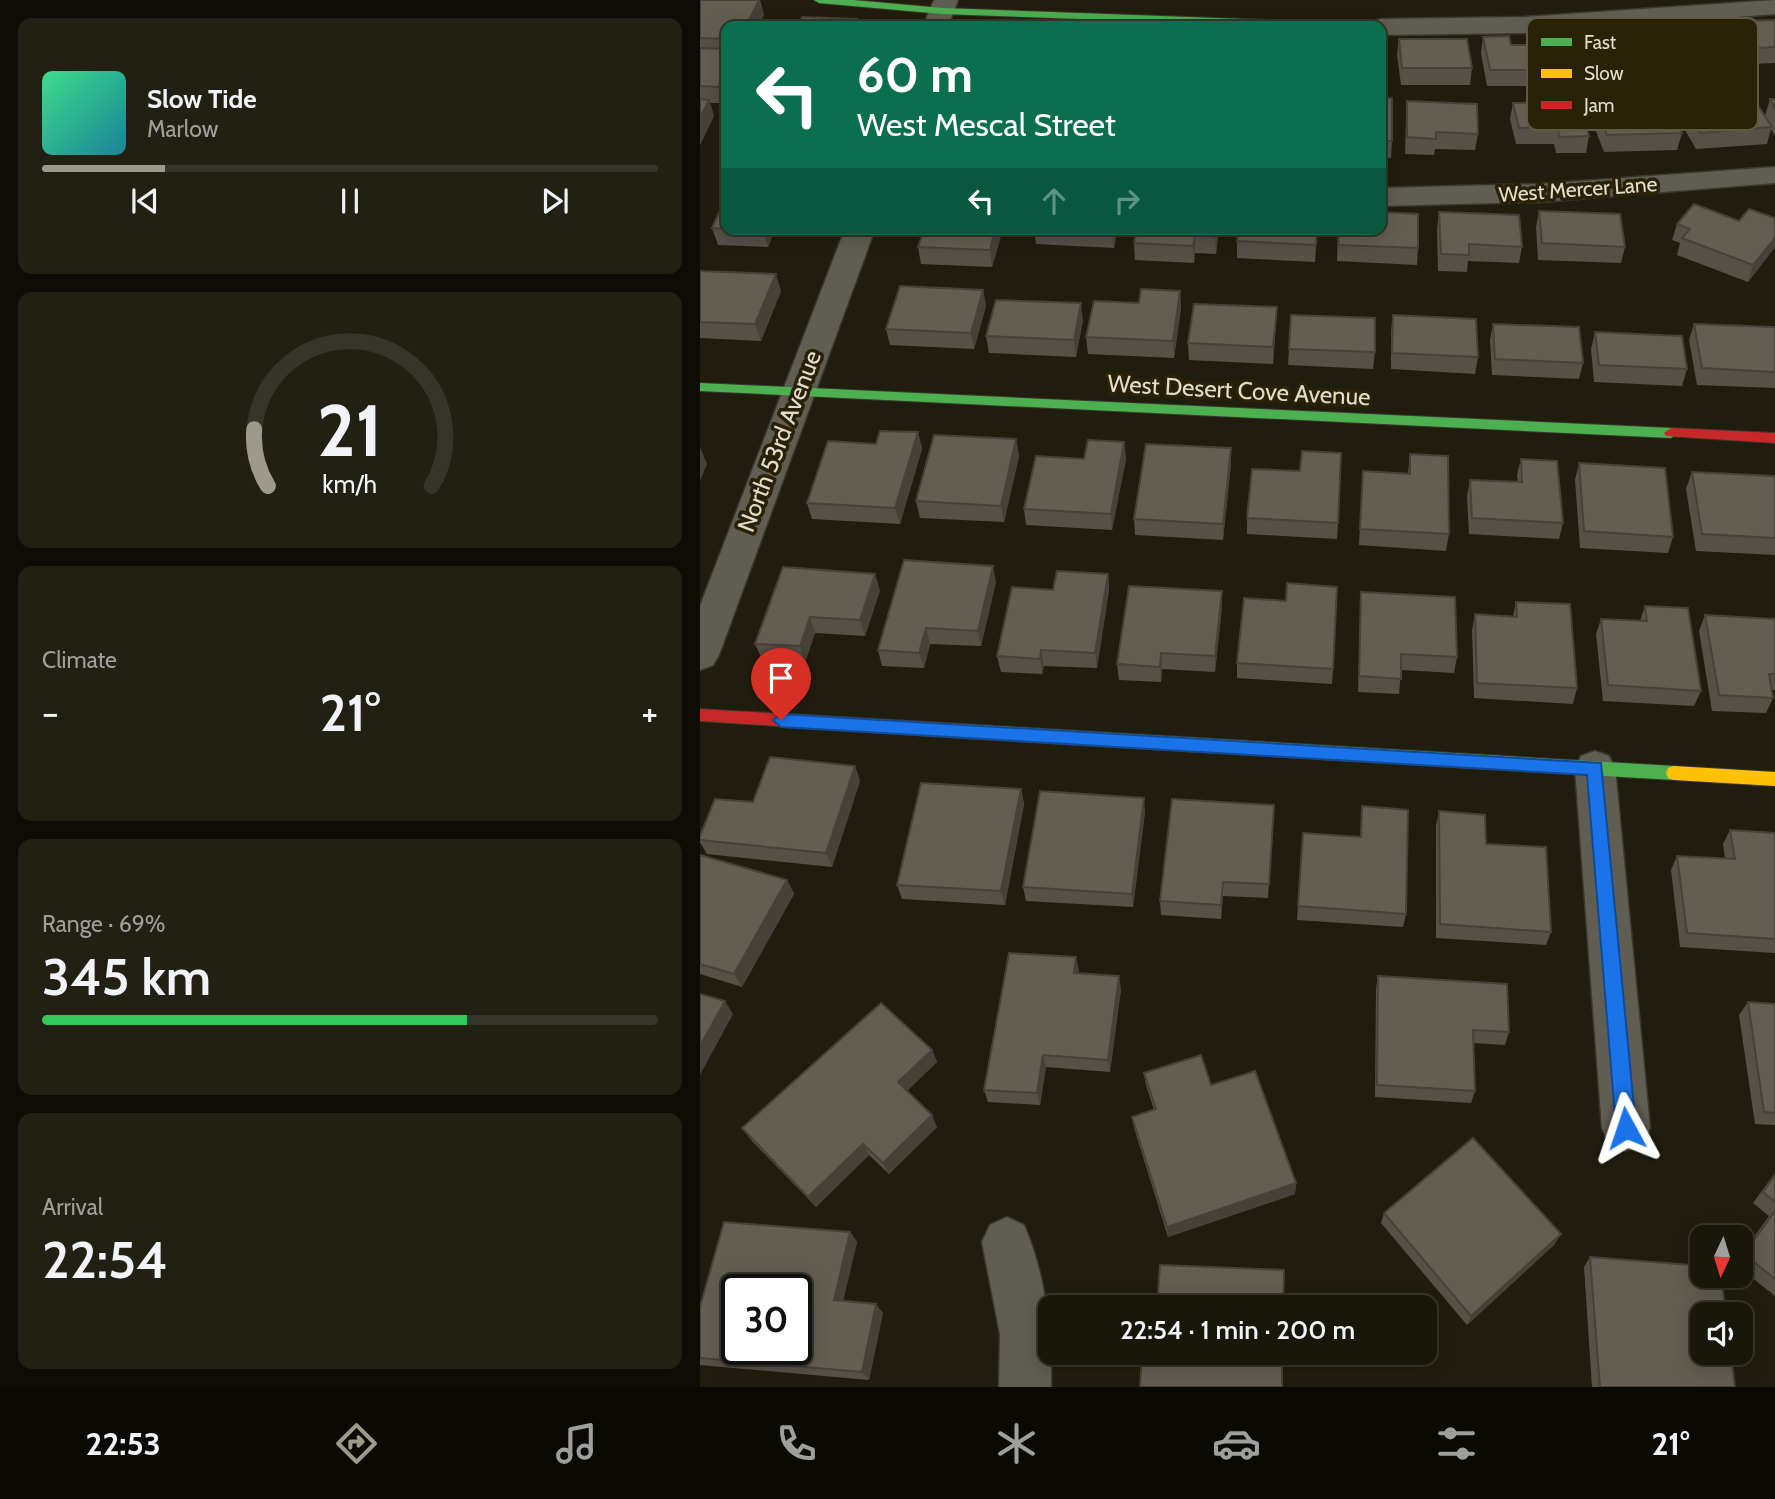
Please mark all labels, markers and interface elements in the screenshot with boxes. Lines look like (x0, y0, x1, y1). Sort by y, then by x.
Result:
legend (1527, 18, 1758, 130)
text: Fast (1584, 31, 1617, 54)
text: 60 m (857, 45, 973, 104)
icon: left (742, 49, 833, 140)
text: Slow (1584, 62, 1624, 85)
text: Slow Tide (147, 83, 257, 115)
text: Jam (1583, 94, 1614, 117)
text: West Mescal Street (857, 105, 1116, 144)
text: Marlow (147, 115, 218, 143)
street label: West Mercer Lane (1498, 171, 1658, 207)
icon: previous (126, 182, 164, 220)
icon: pause (331, 182, 369, 220)
icon: next (536, 182, 574, 220)
icon: left (962, 182, 1000, 220)
icon: ahead (1035, 182, 1073, 220)
icon: right (1108, 182, 1146, 220)
street label: North 53rd Avenue (731, 346, 827, 536)
street label: West Desert Cove Avenue (1107, 369, 1371, 411)
text: 21 (317, 386, 383, 474)
text: km/h (323, 468, 377, 498)
text: Climate (42, 646, 117, 674)
pin (751, 648, 811, 720)
icon: arrive (762, 659, 800, 697)
text: 21° (320, 681, 380, 744)
text: − (42, 689, 59, 736)
text: + (641, 689, 658, 736)
text: Range · 69% (42, 910, 166, 938)
text: 345 km (42, 945, 211, 1008)
position arrow (1589, 1091, 1663, 1165)
text: Arrival (42, 1193, 103, 1221)
north arrow (1690, 1225, 1754, 1288)
map controls (1690, 1225, 1753, 1365)
text: 22:54 (42, 1228, 168, 1291)
speed limit sign: 30 (721, 1274, 812, 1365)
button: sound (1690, 1302, 1753, 1365)
text: 22:54 · 1 min · 200 m (1120, 1314, 1355, 1346)
icon: directions (332, 1419, 381, 1468)
icon: music (552, 1419, 601, 1468)
icon: phone (772, 1419, 821, 1468)
icon: climate (992, 1419, 1041, 1468)
icon: car (1212, 1419, 1261, 1468)
icon: filters (1432, 1419, 1481, 1468)
text: 22:53 (85, 1424, 161, 1463)
text: 21° (1651, 1424, 1689, 1463)

